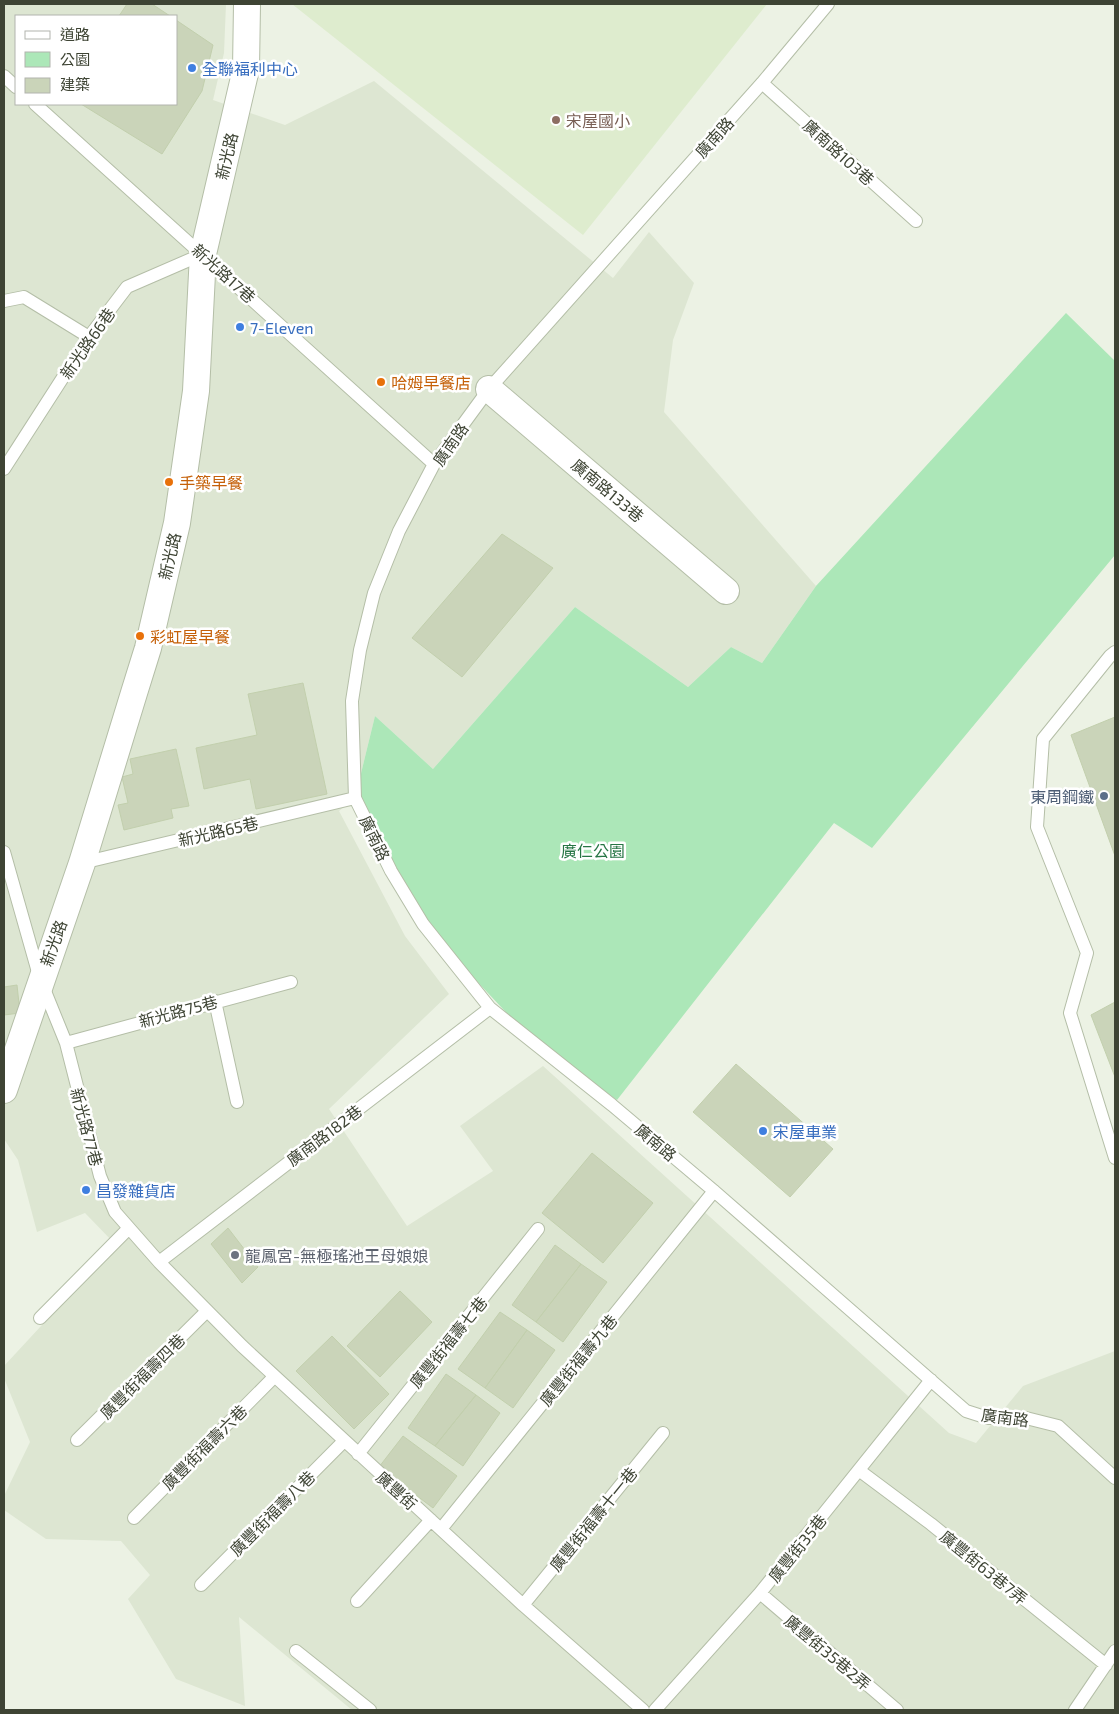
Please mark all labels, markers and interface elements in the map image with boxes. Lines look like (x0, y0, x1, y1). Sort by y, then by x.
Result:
legend (15, 15, 178, 105)
text: 道路 (60, 25, 90, 43)
text: 公園 (60, 50, 90, 68)
place label: 全聯福利中心 (202, 59, 298, 78)
marker: 全聯福利中心 (186, 62, 198, 74)
text: 建築 (60, 75, 90, 93)
place label: 宋屋國小 (566, 111, 630, 130)
street label: 廣南路 (691, 113, 737, 161)
marker: 宋屋國小 (550, 114, 562, 126)
street label: 廣南路103巷 (800, 115, 878, 189)
street label: 新光路 (211, 130, 241, 182)
street label: 新光路17巷 (188, 240, 260, 306)
street label: 新光路66巷 (56, 304, 118, 382)
place label: 7-Eleven (250, 318, 314, 337)
marker: 7-Eleven (234, 321, 246, 333)
place label: 哈姆早餐店 (391, 373, 471, 392)
marker: 哈姆早餐店 (375, 376, 387, 388)
street label: 廣南路 (428, 419, 472, 469)
street label: 廣南路133巷 (568, 454, 648, 526)
place label: 手築早餐 (179, 473, 243, 492)
marker: 手築早餐 (163, 476, 175, 488)
street label: 新光路 (154, 530, 184, 582)
place label: 彩虹屋早餐 (150, 627, 230, 646)
marker: 彩虹屋早餐 (134, 630, 146, 642)
place label: 東周鋼鐵 (1030, 787, 1094, 806)
marker: 東周鋼鐵 (1098, 790, 1110, 802)
street label: 廣南路 (356, 812, 394, 864)
street label: 新光路65巷 (176, 813, 260, 849)
park label: 廣仁公園 (561, 841, 625, 860)
street label: 新光路 (36, 917, 70, 969)
street label: 新光路75巷 (137, 991, 219, 1031)
street label: 新光路77巷 (67, 1086, 107, 1168)
street label: 廣南路182巷 (283, 1101, 365, 1169)
street label: 廣南路 (632, 1119, 680, 1165)
place label: 宋屋車業 (773, 1122, 837, 1141)
marker: 宋屋車業 (757, 1125, 769, 1137)
place label: 昌發雜貨店 (96, 1181, 176, 1200)
marker: 昌發雜貨店 (80, 1184, 92, 1196)
place label: 龍鳳宮-無極瑤池王母娘娘 (245, 1246, 428, 1265)
marker: 龍鳳宮-無極瑤池王母娘娘 (229, 1249, 241, 1261)
street label: 廣豐街福壽七巷 (405, 1292, 491, 1392)
street label: 廣豐街福壽九巷 (535, 1310, 621, 1410)
street label: 廣豐街福壽四巷 (96, 1330, 188, 1422)
street label: 廣豐街福壽六巷 (158, 1401, 250, 1493)
street label: 廣南路 (980, 1405, 1030, 1429)
street label: 廣豐街福壽十一巷 (545, 1463, 641, 1575)
street label: 廣豐街福壽八巷 (226, 1467, 318, 1559)
street label: 廣豐街 (373, 1467, 421, 1513)
street label: 廣豐街35巷 (764, 1510, 830, 1586)
street label: 廣豐街63巷7弄 (937, 1526, 1031, 1608)
street label: 廣豐街35巷2弄 (781, 1611, 875, 1693)

